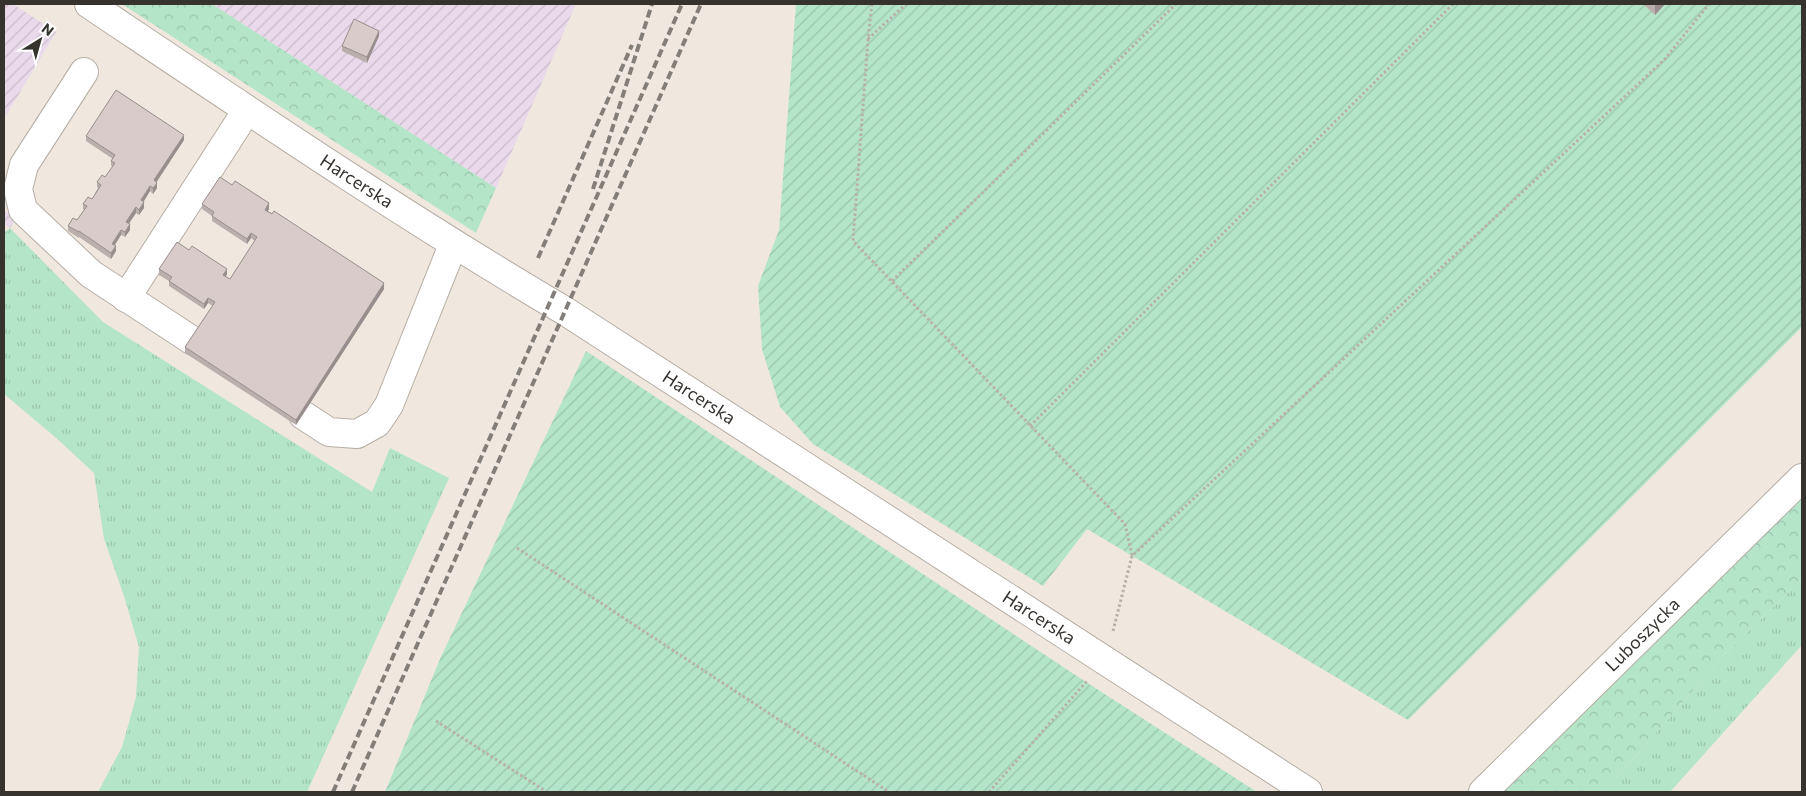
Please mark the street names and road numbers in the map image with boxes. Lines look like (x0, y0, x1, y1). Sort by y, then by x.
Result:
street label: Harcerska (316, 149, 398, 212)
street label: Harcerska (659, 365, 740, 428)
street label: Harcerska (999, 585, 1080, 649)
street label: Luboszycka (1600, 593, 1684, 676)

